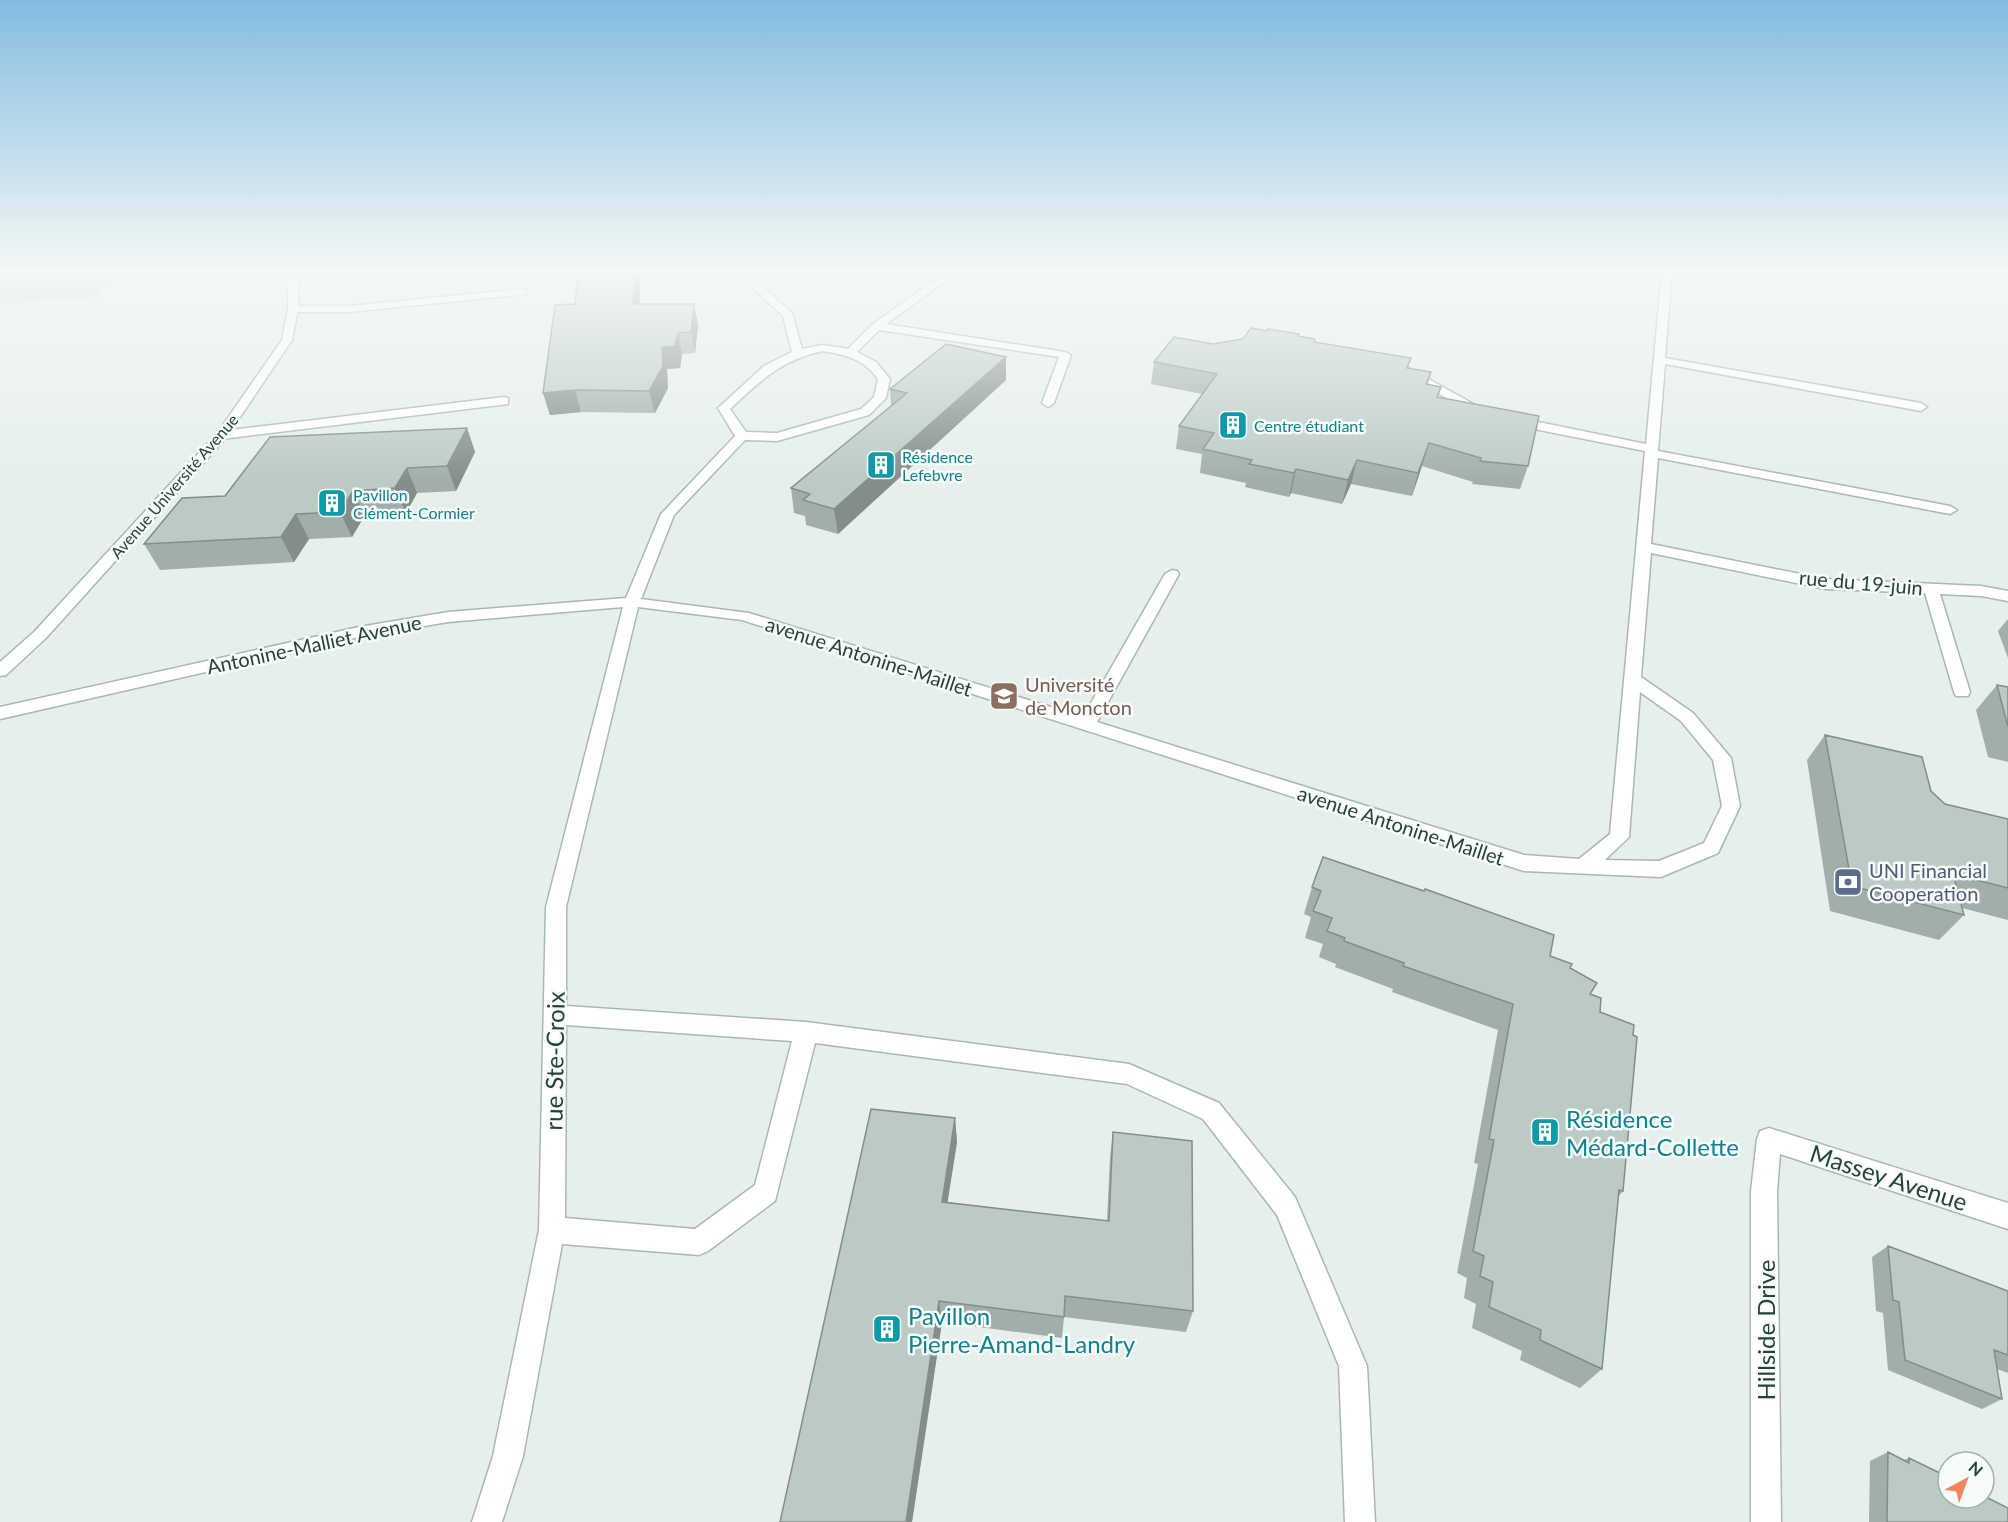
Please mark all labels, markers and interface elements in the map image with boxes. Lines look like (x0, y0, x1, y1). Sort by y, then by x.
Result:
building icon: Centre étudiant (1217, 409, 1249, 441)
street label: Avenue Université Avenue (106, 410, 242, 562)
place label: Centre étudiant (1254, 416, 1364, 435)
place label: Résidence Lefebvre (902, 447, 973, 484)
building icon: Résidence Lefebvre (865, 449, 897, 481)
place label: Pavillon Clément-Cormier (353, 485, 475, 522)
building icon: Pavillon Clément-Cormier (316, 487, 348, 519)
street label: rue du 19-juin (1798, 565, 1924, 599)
street label: Antonine-Malliet Avenue (204, 610, 424, 678)
street label: avenue Antonine-Maillet (763, 611, 975, 701)
place label: Université de Moncton (1025, 672, 1132, 719)
school or university icon: Université de Moncton (988, 680, 1020, 712)
street label: avenue Antonine-Maillet (1295, 780, 1507, 870)
place label: UNI Financial Cooperation (1869, 858, 1987, 905)
bank icon: UNI Financial Cooperation (1832, 866, 1864, 898)
street label: rue Ste-Croix (538, 991, 570, 1131)
place label: Résidence Médard-Collette (1566, 1104, 1739, 1161)
building icon: Résidence Médard-Collette (1529, 1116, 1561, 1148)
street label: Massey Avenue (1807, 1138, 1971, 1216)
street label: Hillside Drive (1751, 1260, 1780, 1400)
place label: Pavillon Pierre-Amand-Landry (908, 1301, 1136, 1358)
building icon: Pavillon Pierre-Amand-Landry (871, 1313, 903, 1345)
north arrow (1936, 1450, 1996, 1510)
text: N (1965, 1457, 1987, 1480)

